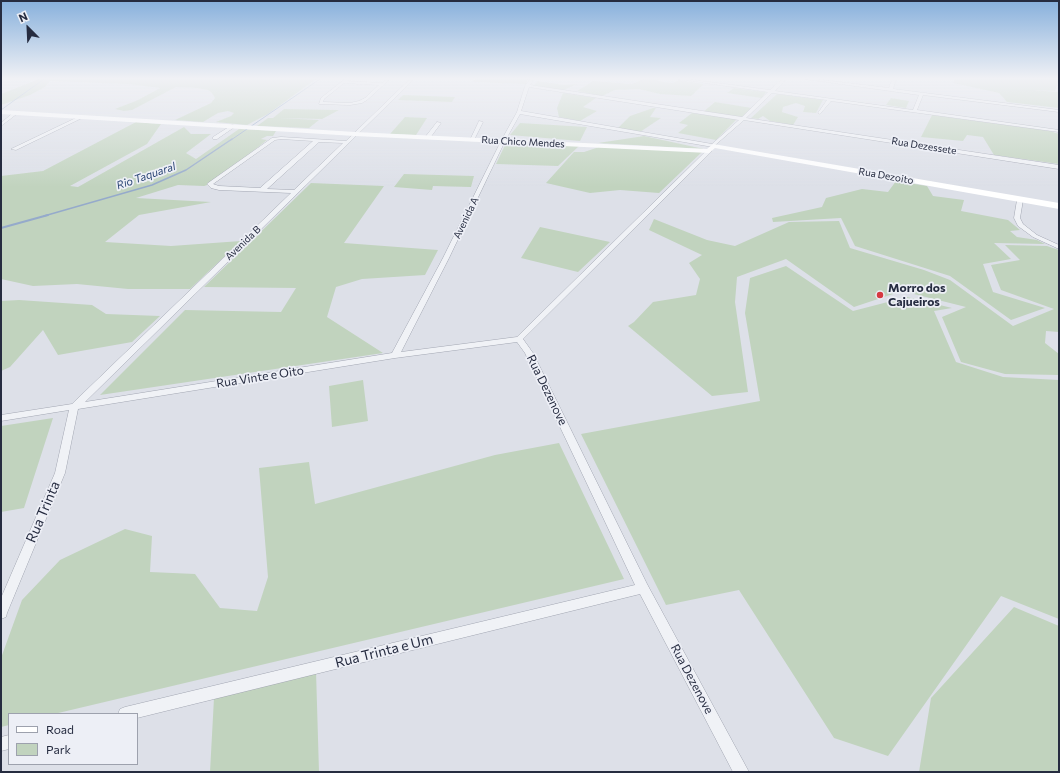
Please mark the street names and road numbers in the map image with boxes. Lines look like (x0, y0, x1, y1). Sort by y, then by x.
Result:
street label: Rua Chico Mendes (481, 134, 565, 150)
street label: Rua Dezessete (891, 135, 957, 157)
street label: Rua Dezoito (858, 165, 914, 187)
street label: Avenida A (451, 195, 481, 241)
street label: Avenida B (223, 223, 263, 263)
street label: Rua Dezenove (524, 352, 570, 428)
street label: Rua Vinte e Oito (215, 363, 305, 391)
street label: Rua Trinta (23, 479, 63, 545)
street label: Rua Trinta e Um (333, 631, 435, 671)
street label: Rua Dezenove (668, 642, 716, 716)

